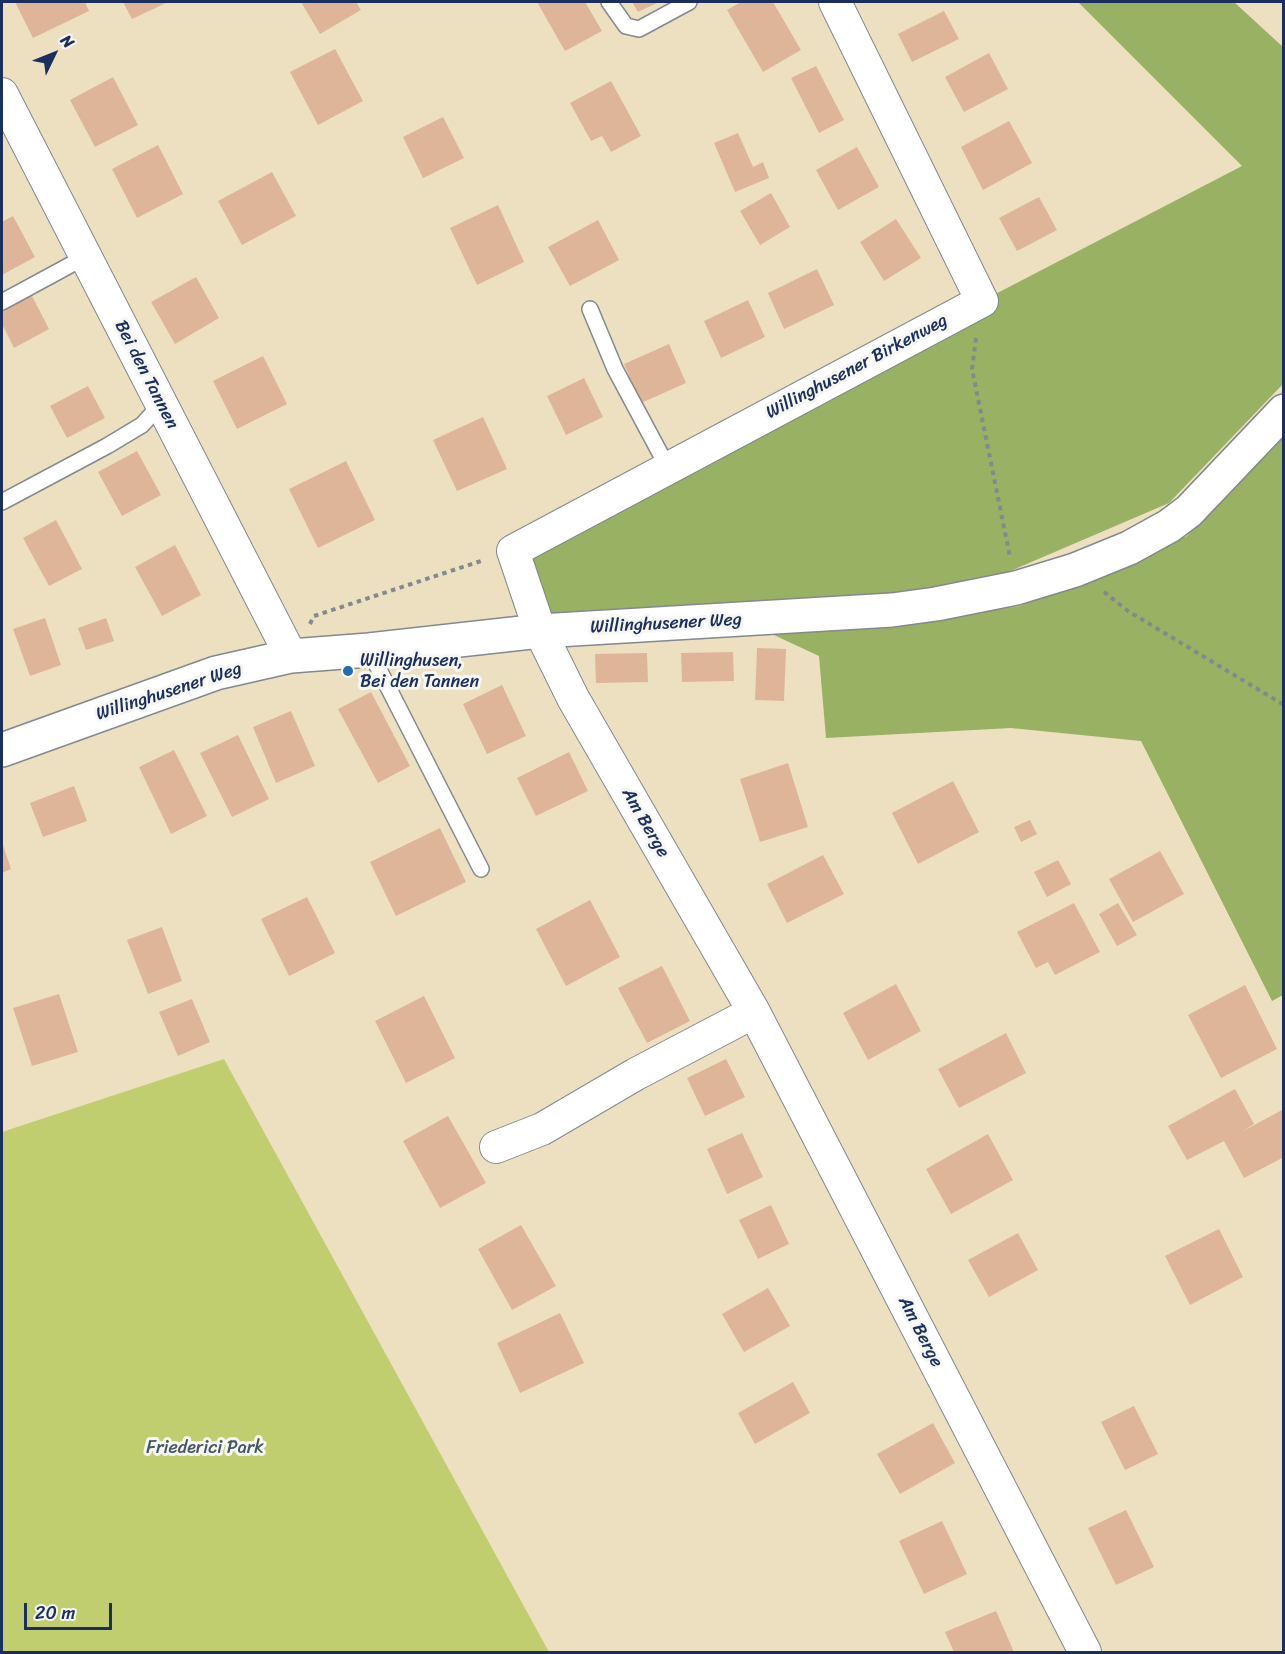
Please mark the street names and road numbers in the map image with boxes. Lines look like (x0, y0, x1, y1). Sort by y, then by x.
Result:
street label: Willinghusener Birkenweg (763, 310, 951, 424)
street label: Bei den Tannen (109, 317, 183, 433)
street label: Willinghusener Weg (590, 609, 742, 639)
street label: Willinghusener Weg (93, 658, 245, 726)
street label: Am Berge (616, 784, 674, 862)
street label: Am Berge (893, 1293, 947, 1371)

